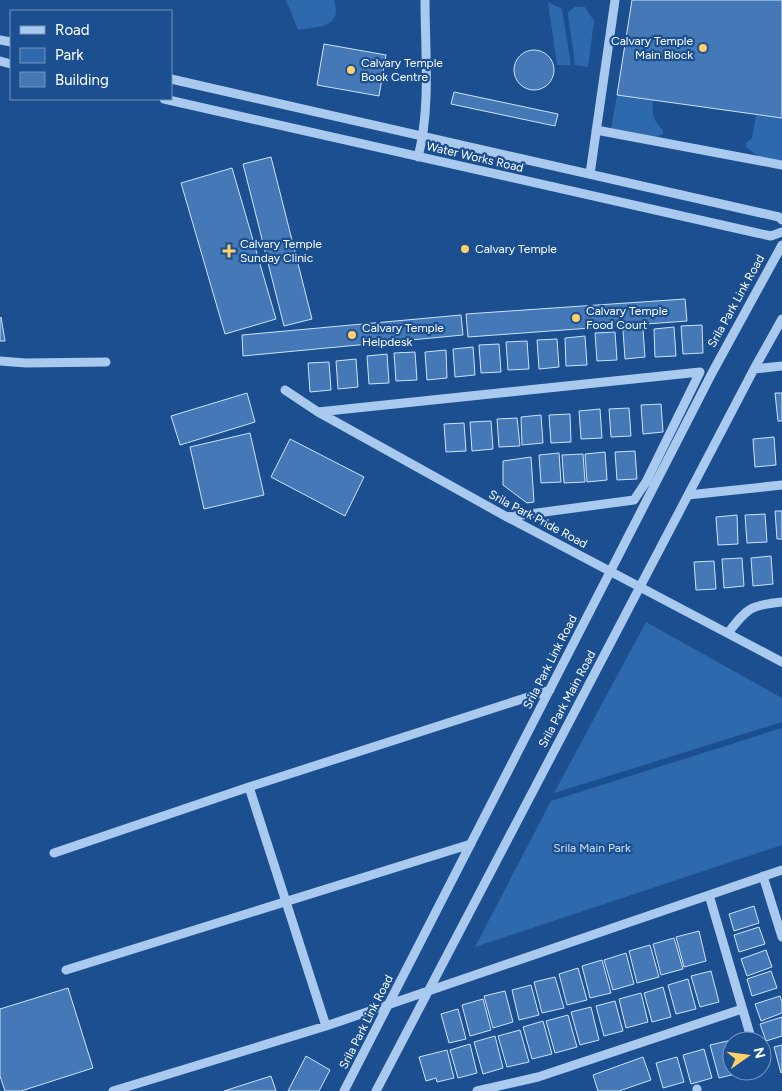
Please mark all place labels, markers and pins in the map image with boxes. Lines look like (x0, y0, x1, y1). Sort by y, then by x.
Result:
place label: Calvary Temple Main Block (611, 34, 693, 62)
marker: Calvary Temple Main Block (697, 42, 709, 54)
place label: Calvary Temple Book Centre (361, 56, 443, 84)
marker: Calvary Temple Book Centre (345, 64, 357, 76)
place label: Calvary Temple Sunday Clinic (240, 237, 322, 265)
place label: Calvary Temple (475, 242, 557, 256)
marker: Calvary Temple (459, 243, 471, 255)
marker: Calvary Temple Sunday Clinic (222, 244, 236, 258)
place label: Calvary Temple Food Court (586, 304, 668, 332)
marker: Calvary Temple Food Court (570, 312, 582, 324)
place label: Calvary Temple Helpdesk (362, 321, 444, 349)
marker: Calvary Temple Helpdesk (346, 329, 358, 341)

